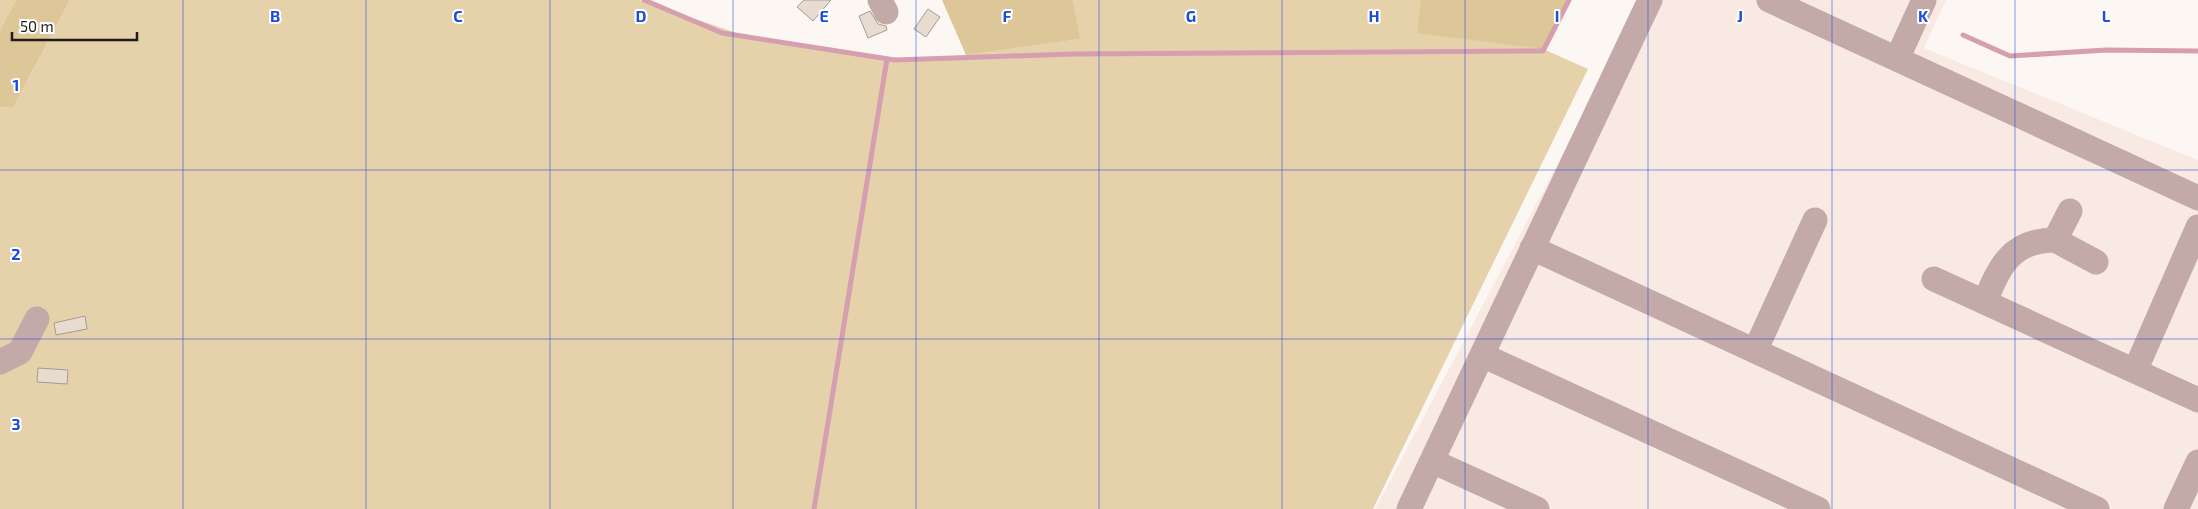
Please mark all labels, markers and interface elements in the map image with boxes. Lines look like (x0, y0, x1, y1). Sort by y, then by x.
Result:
text: B (270, 6, 280, 25)
text: C (453, 6, 463, 25)
text: D (636, 6, 647, 25)
text: E (819, 6, 829, 25)
text: F (1003, 6, 1012, 25)
text: G (1186, 6, 1196, 25)
text: H (1368, 6, 1380, 25)
text: I (1555, 6, 1559, 25)
text: J (1737, 6, 1743, 25)
text: K (1918, 6, 1929, 25)
text: L (2102, 6, 2111, 25)
scale bar (12, 10, 138, 42)
text: 50 m (20, 17, 54, 35)
text: 1 (13, 75, 19, 94)
text: 2 (11, 244, 21, 263)
text: 3 (11, 414, 21, 433)

